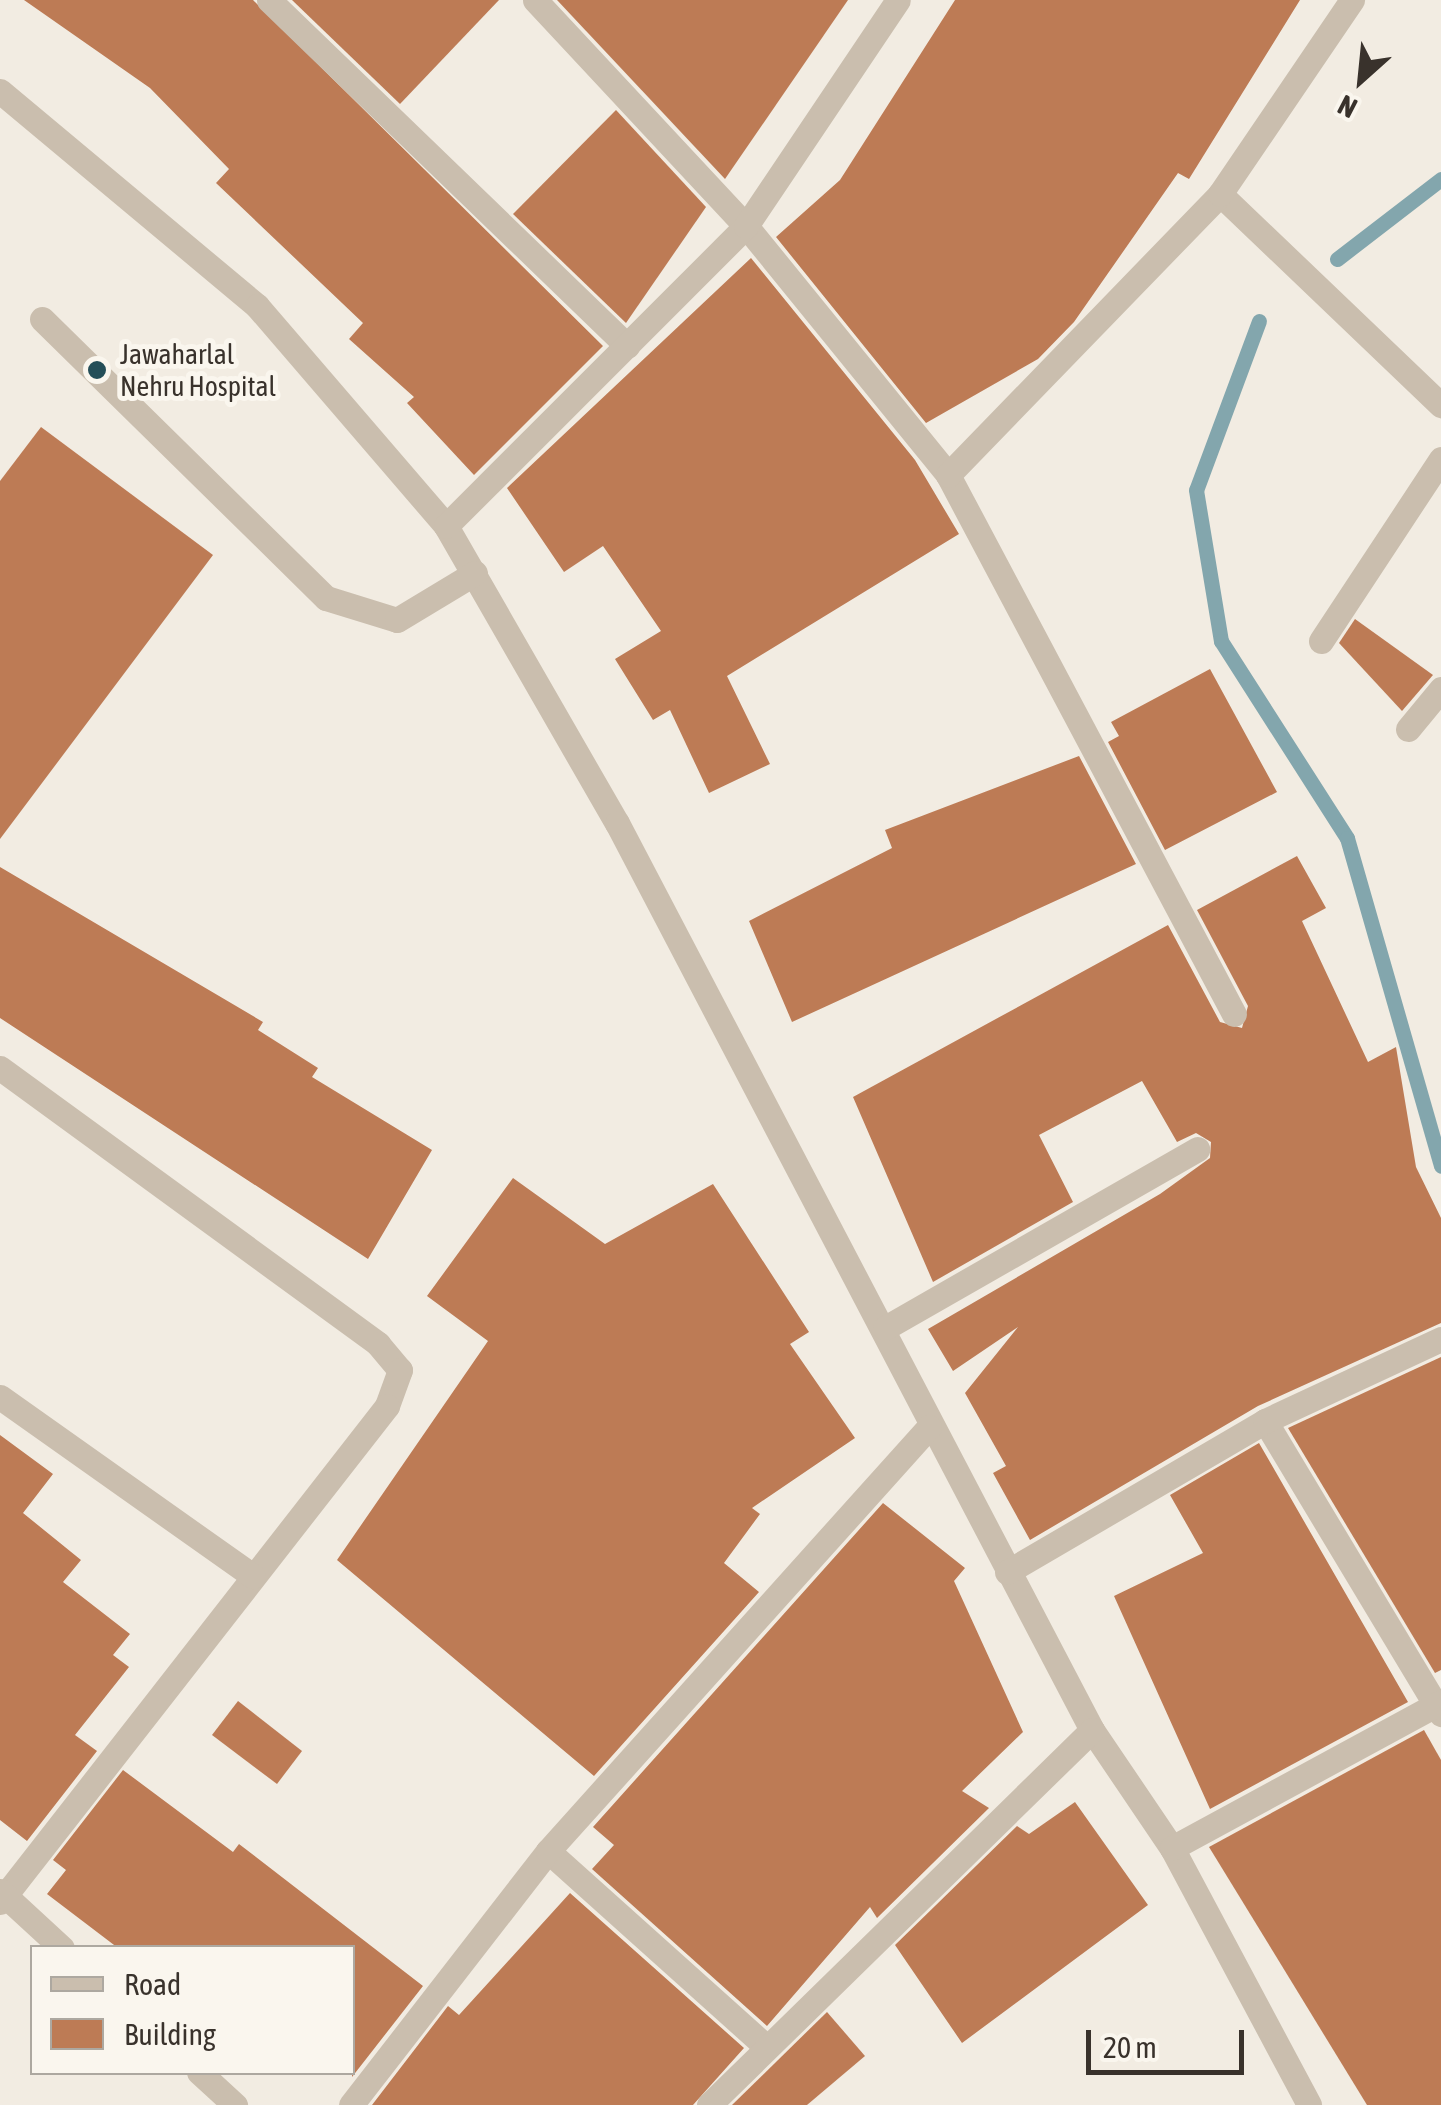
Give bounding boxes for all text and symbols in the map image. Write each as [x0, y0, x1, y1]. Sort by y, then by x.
north arrow [1311, 30, 1411, 130]
text: N [1333, 89, 1362, 125]
place label: Jawaharlal Nehru Hospital [120, 337, 276, 403]
marker: Jawaharlal Nehru Hospital [84, 357, 110, 383]
legend [30, 1945, 355, 2075]
text: Road [124, 1967, 181, 2001]
scale bar [1091, 2010, 1248, 2072]
text: Building [124, 2017, 216, 2051]
text: 20 m [1103, 2030, 1157, 2064]

